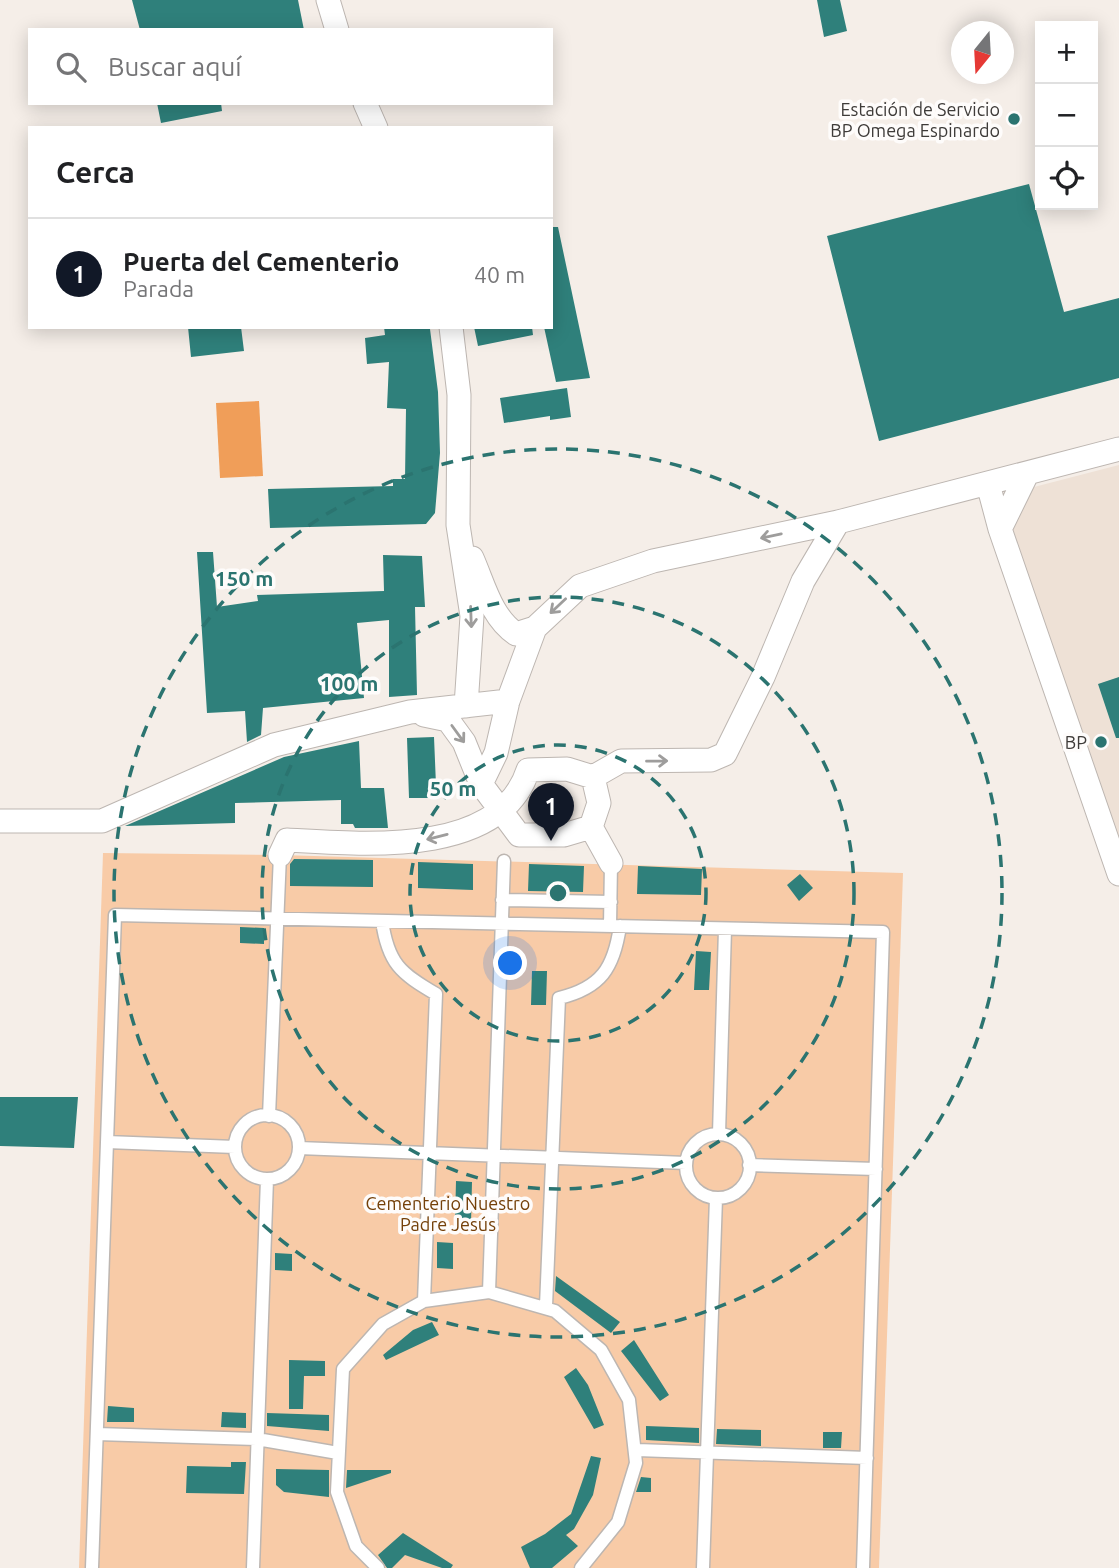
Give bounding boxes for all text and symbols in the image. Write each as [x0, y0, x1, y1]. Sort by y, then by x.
north arrow [951, 21, 1014, 84]
map controls [1035, 21, 1098, 210]
button: + [1035, 21, 1098, 84]
search box [28, 28, 553, 105]
icon: search [52, 48, 90, 86]
text: Buscar aquí [108, 52, 242, 81]
button: − [1035, 84, 1098, 147]
place label: Estación de Servicio BP Omega Espinardo [830, 99, 1000, 140]
marker: Estación de Servicio BP Omega Espinardo [1006, 111, 1022, 127]
button: locate [1035, 147, 1098, 210]
text: Cerca [56, 155, 135, 189]
text: Puerta del Cementerio [123, 247, 399, 276]
text: 1 [73, 262, 85, 287]
text: 40 m [474, 262, 525, 287]
text: Parada [123, 276, 194, 301]
one-way arrow [760, 530, 783, 544]
text: 150 m [215, 566, 273, 590]
one-way arrow [549, 598, 567, 614]
one-way arrow [465, 605, 478, 628]
text: 100 m [320, 671, 378, 695]
one-way arrow [451, 724, 465, 743]
place label: BP [1065, 732, 1087, 752]
marker: BP [1093, 734, 1109, 750]
one-way arrow [645, 754, 668, 768]
text: 50 m [430, 776, 476, 800]
pin: 1 [528, 783, 574, 841]
one-way arrow [427, 831, 449, 844]
centre of rings [546, 881, 570, 905]
your location [493, 946, 527, 980]
park label: Cementerio Nuestro Padre Jesús [366, 1193, 530, 1234]

